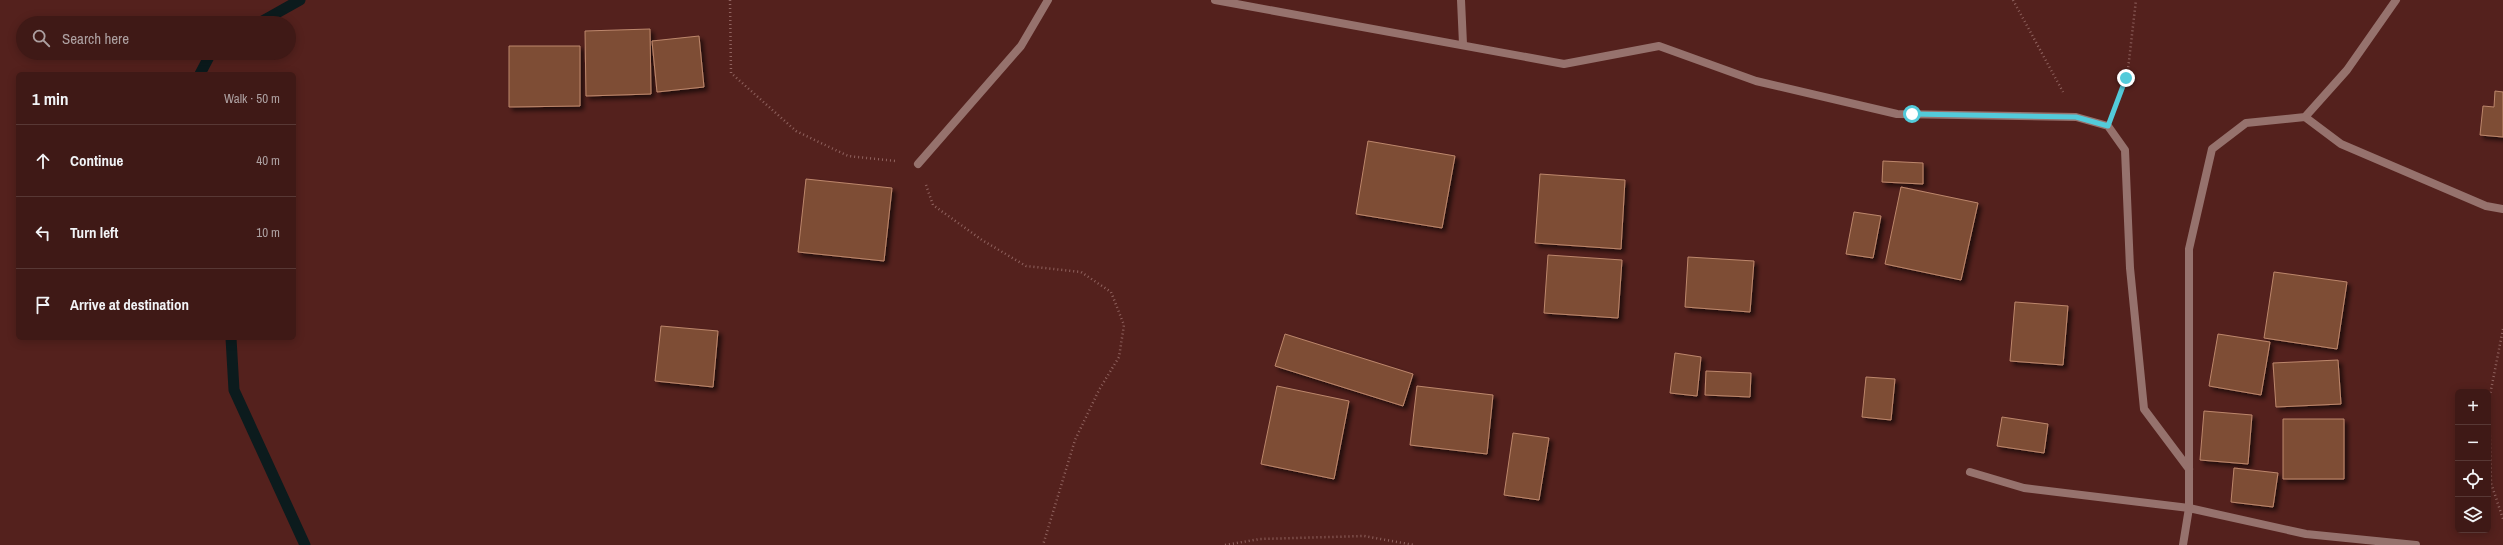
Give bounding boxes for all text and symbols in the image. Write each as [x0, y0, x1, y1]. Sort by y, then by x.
search box [16, 16, 296, 60]
icon: search [30, 27, 52, 49]
text: Search here [62, 28, 129, 49]
route end [2117, 69, 2135, 87]
text: 1 min [32, 87, 68, 110]
text: Walk · 50 m [224, 90, 280, 107]
route start [1903, 105, 1921, 123]
icon: ahead [32, 150, 54, 172]
text: Continue [70, 150, 123, 171]
text: 40 m [256, 152, 280, 169]
icon: left [32, 222, 54, 244]
text: Turn left [70, 222, 118, 243]
text: 10 m [256, 224, 280, 241]
icon: arrive [32, 294, 54, 316]
text: Arrive at destination [70, 294, 189, 315]
map controls [2455, 389, 2491, 533]
button: + [2455, 389, 2491, 425]
button: − [2455, 425, 2491, 461]
button: locate [2455, 461, 2491, 497]
button: layers [2455, 497, 2491, 533]

